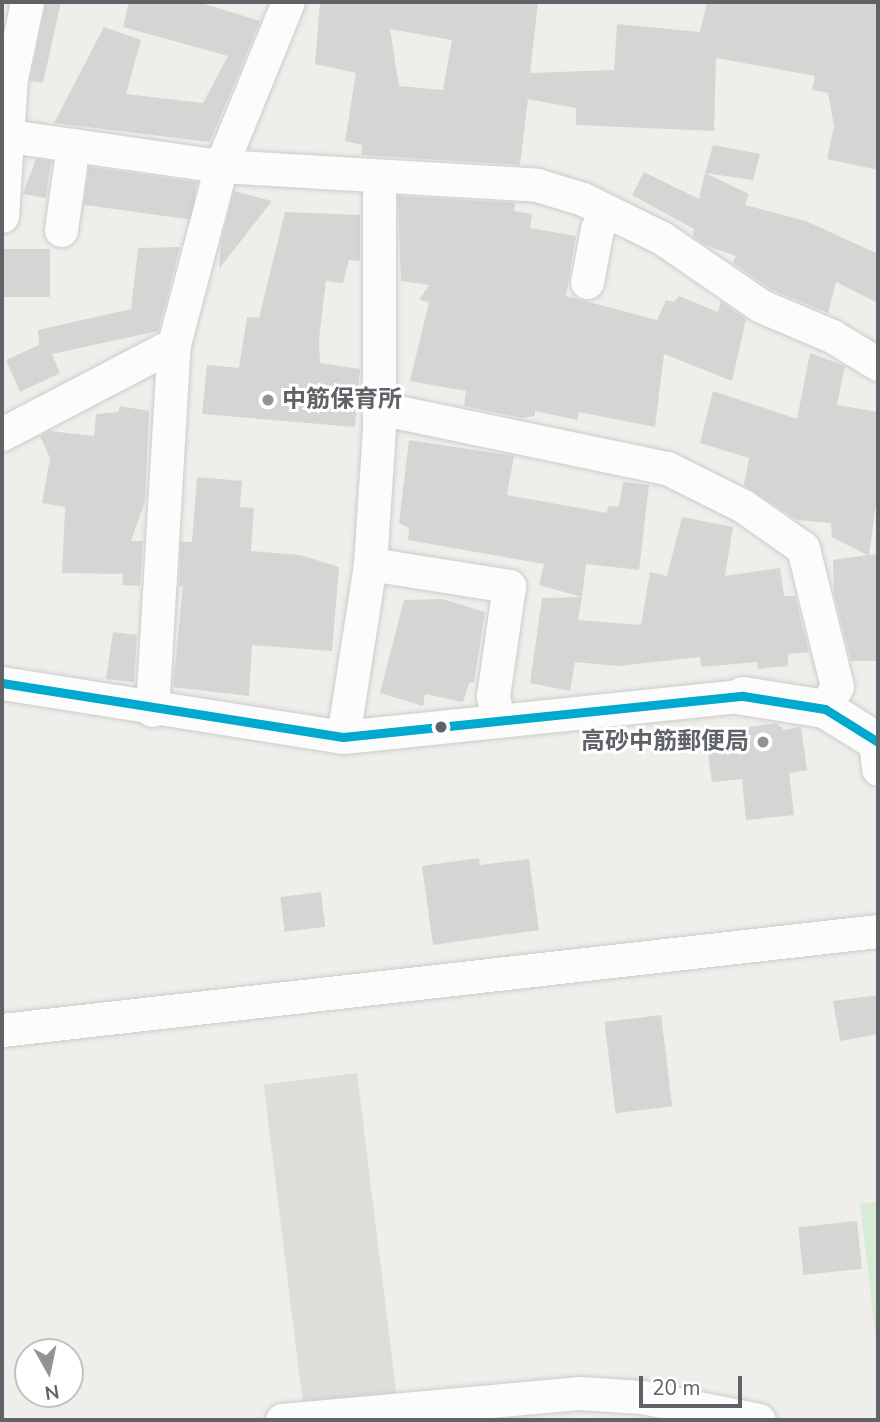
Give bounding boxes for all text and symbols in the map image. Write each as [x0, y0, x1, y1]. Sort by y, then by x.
place label: 中筋保育所 [282, 386, 402, 414]
marker: 中筋保育所 [260, 392, 276, 408]
unlabelled marker [434, 720, 448, 734]
place label: 高砂中筋郵便局 [581, 728, 749, 756]
marker: 高砂中筋郵便局 [755, 734, 771, 750]
north arrow [14, 1338, 84, 1408]
scale bar [642, 1362, 745, 1406]
text: 20 m [652, 1374, 701, 1402]
text: N [43, 1378, 61, 1406]

